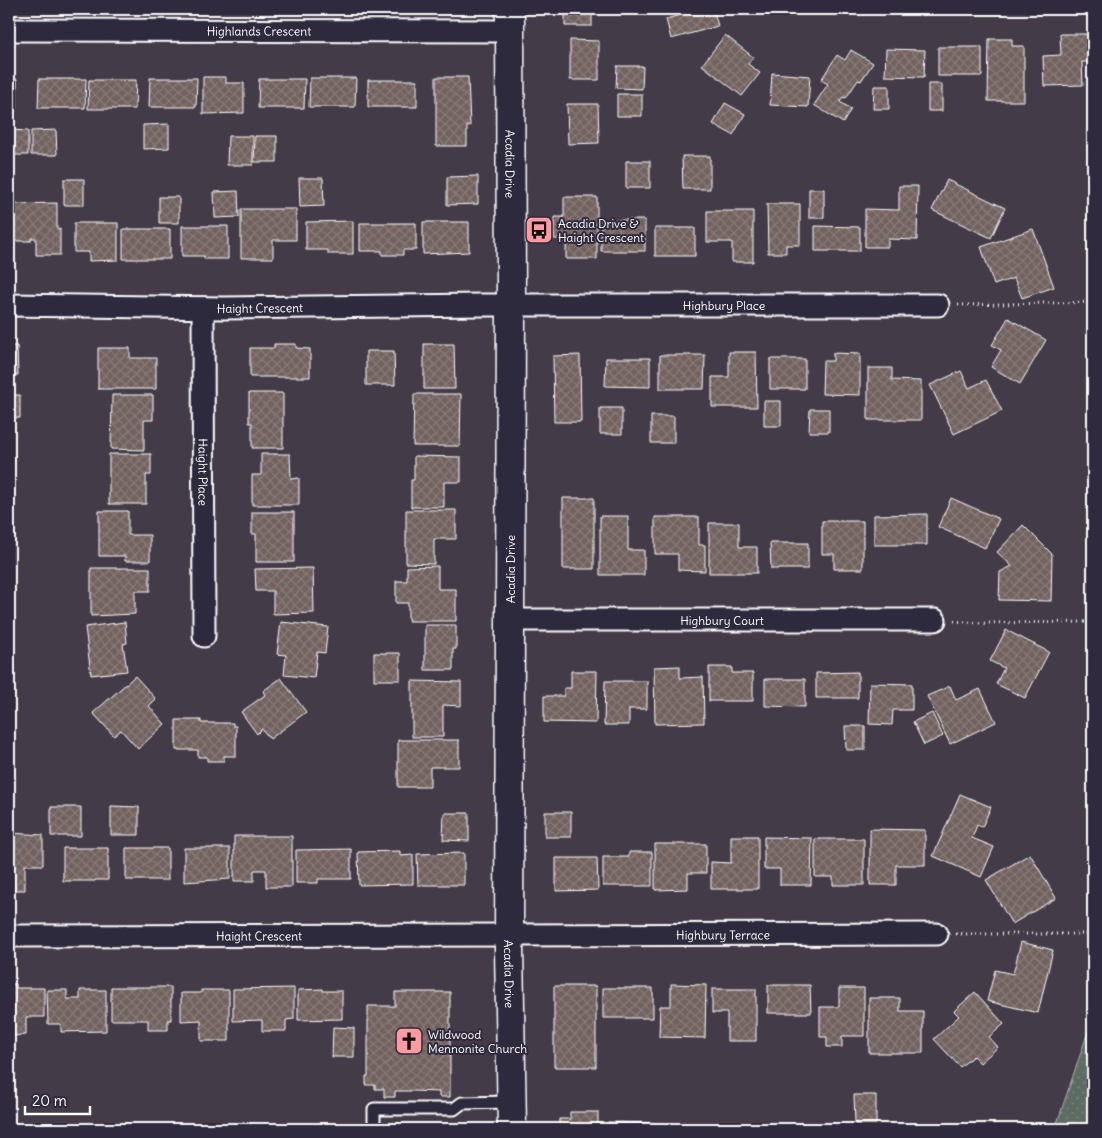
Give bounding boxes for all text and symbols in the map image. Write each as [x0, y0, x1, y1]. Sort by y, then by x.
street label: Highlands Crescent [207, 23, 311, 38]
street label: Acadia Drive [503, 130, 518, 198]
bus stop icon: Acadia Drive & Haight Crescent [524, 215, 554, 245]
place label: Acadia Drive & Haight Crescent [558, 216, 644, 245]
street label: Highbury Place [683, 298, 765, 313]
street label: Haight Crescent [217, 300, 303, 316]
street label: Haight Place [196, 438, 211, 506]
street label: Acadia Drive [503, 535, 518, 603]
street label: Highbury Court [680, 613, 764, 628]
street label: Highbury Terrace [676, 927, 770, 942]
street label: Haight Crescent [216, 928, 302, 943]
street label: Acadia Drive [501, 940, 518, 1008]
church icon: Wildwood Mennonite Church [394, 1026, 424, 1056]
place label: Wildwood Mennonite Church [428, 1027, 527, 1056]
scale bar [25, 1083, 90, 1115]
text: 20 m [32, 1091, 67, 1110]

